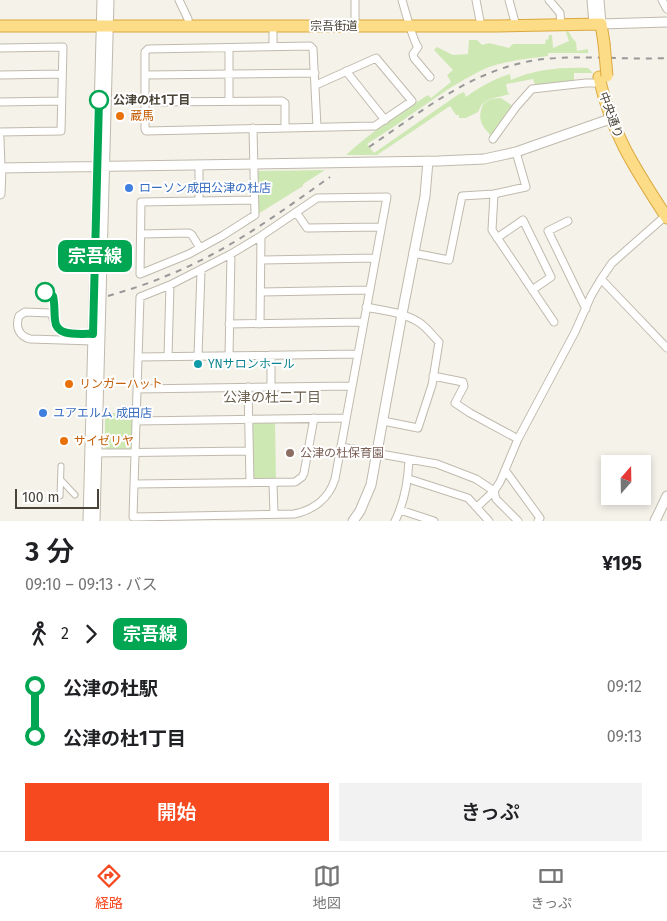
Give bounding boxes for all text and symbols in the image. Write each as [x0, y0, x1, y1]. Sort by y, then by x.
street label: 宗吾街道 [310, 19, 358, 33]
marker: 公津の杜1丁目 [89, 90, 109, 110]
street label: 中央通り [596, 90, 626, 140]
place label: 公津の杜1丁目 [113, 93, 191, 107]
place label: 蔵馬 [130, 109, 154, 123]
marker: 蔵馬 [114, 110, 126, 122]
place label: ローソン成田公津の杜店 [139, 181, 271, 195]
marker: ローソン成田公津の杜店 [123, 182, 135, 194]
line badge: 宗吾線 [66, 240, 124, 272]
text: 宗吾線 [68, 245, 122, 267]
unlabelled marker [35, 282, 55, 302]
place label: YNサロンホール [208, 357, 295, 371]
marker: YNサロンホール [192, 358, 204, 370]
place label: リンガーハット [79, 377, 163, 391]
marker: リンガーハット [63, 378, 75, 390]
district label: 公津の杜二丁目 [223, 389, 321, 406]
place label: ユアエルム 成田店 [53, 406, 152, 420]
marker: ユアエルム 成田店 [37, 407, 49, 419]
place label: サイゼリヤ [74, 434, 134, 448]
marker: サイゼリヤ [58, 435, 70, 447]
place label: 公津の杜保育園 [300, 446, 384, 460]
marker: 公津の杜保育園 [284, 447, 296, 459]
north arrow [601, 455, 651, 505]
map controls [601, 455, 651, 505]
scale bar [15, 486, 99, 509]
text: 100 m [22, 489, 59, 506]
text: 3 分 [25, 535, 74, 568]
text: ¥195 [602, 552, 642, 575]
text: 09:10 – 09:13 · バス [25, 575, 158, 594]
icon: walk [25, 620, 53, 648]
icon: forward [77, 620, 105, 648]
text: 宗吾線 [123, 623, 177, 645]
text: 2 [61, 624, 69, 643]
text: 公津の杜駅 [63, 677, 158, 700]
text: 09:12 [607, 677, 642, 696]
text: 公津の杜1丁目 [63, 727, 186, 750]
text: 09:13 [607, 727, 642, 746]
button: 開始 [25, 783, 329, 841]
button: きっぷ [339, 783, 642, 841]
tab: 経路 [95, 862, 123, 912]
tab: 地図 [313, 862, 341, 912]
tab: きっぷ [531, 862, 572, 912]

